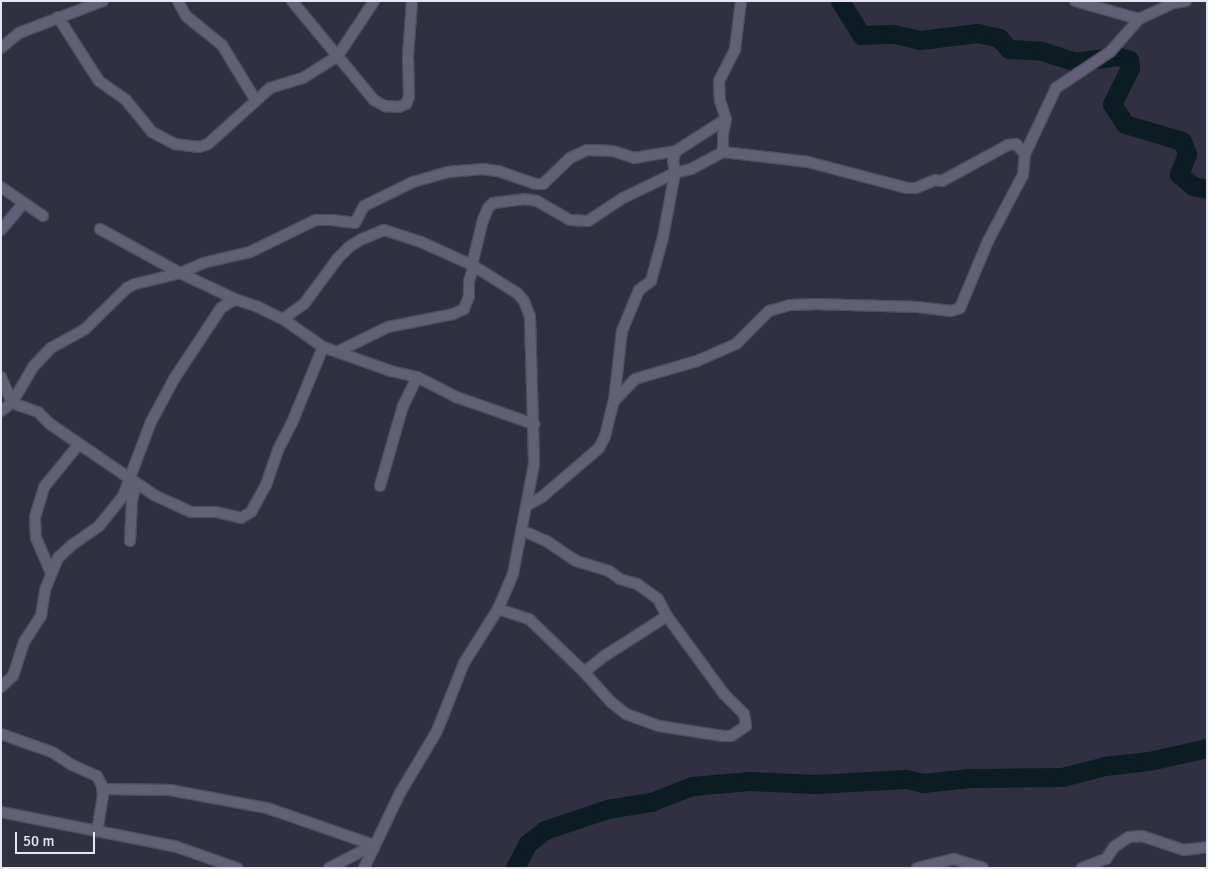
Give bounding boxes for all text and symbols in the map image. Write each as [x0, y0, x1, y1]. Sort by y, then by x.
scale bar [18, 822, 98, 854]
text: 50 m [23, 832, 54, 850]

